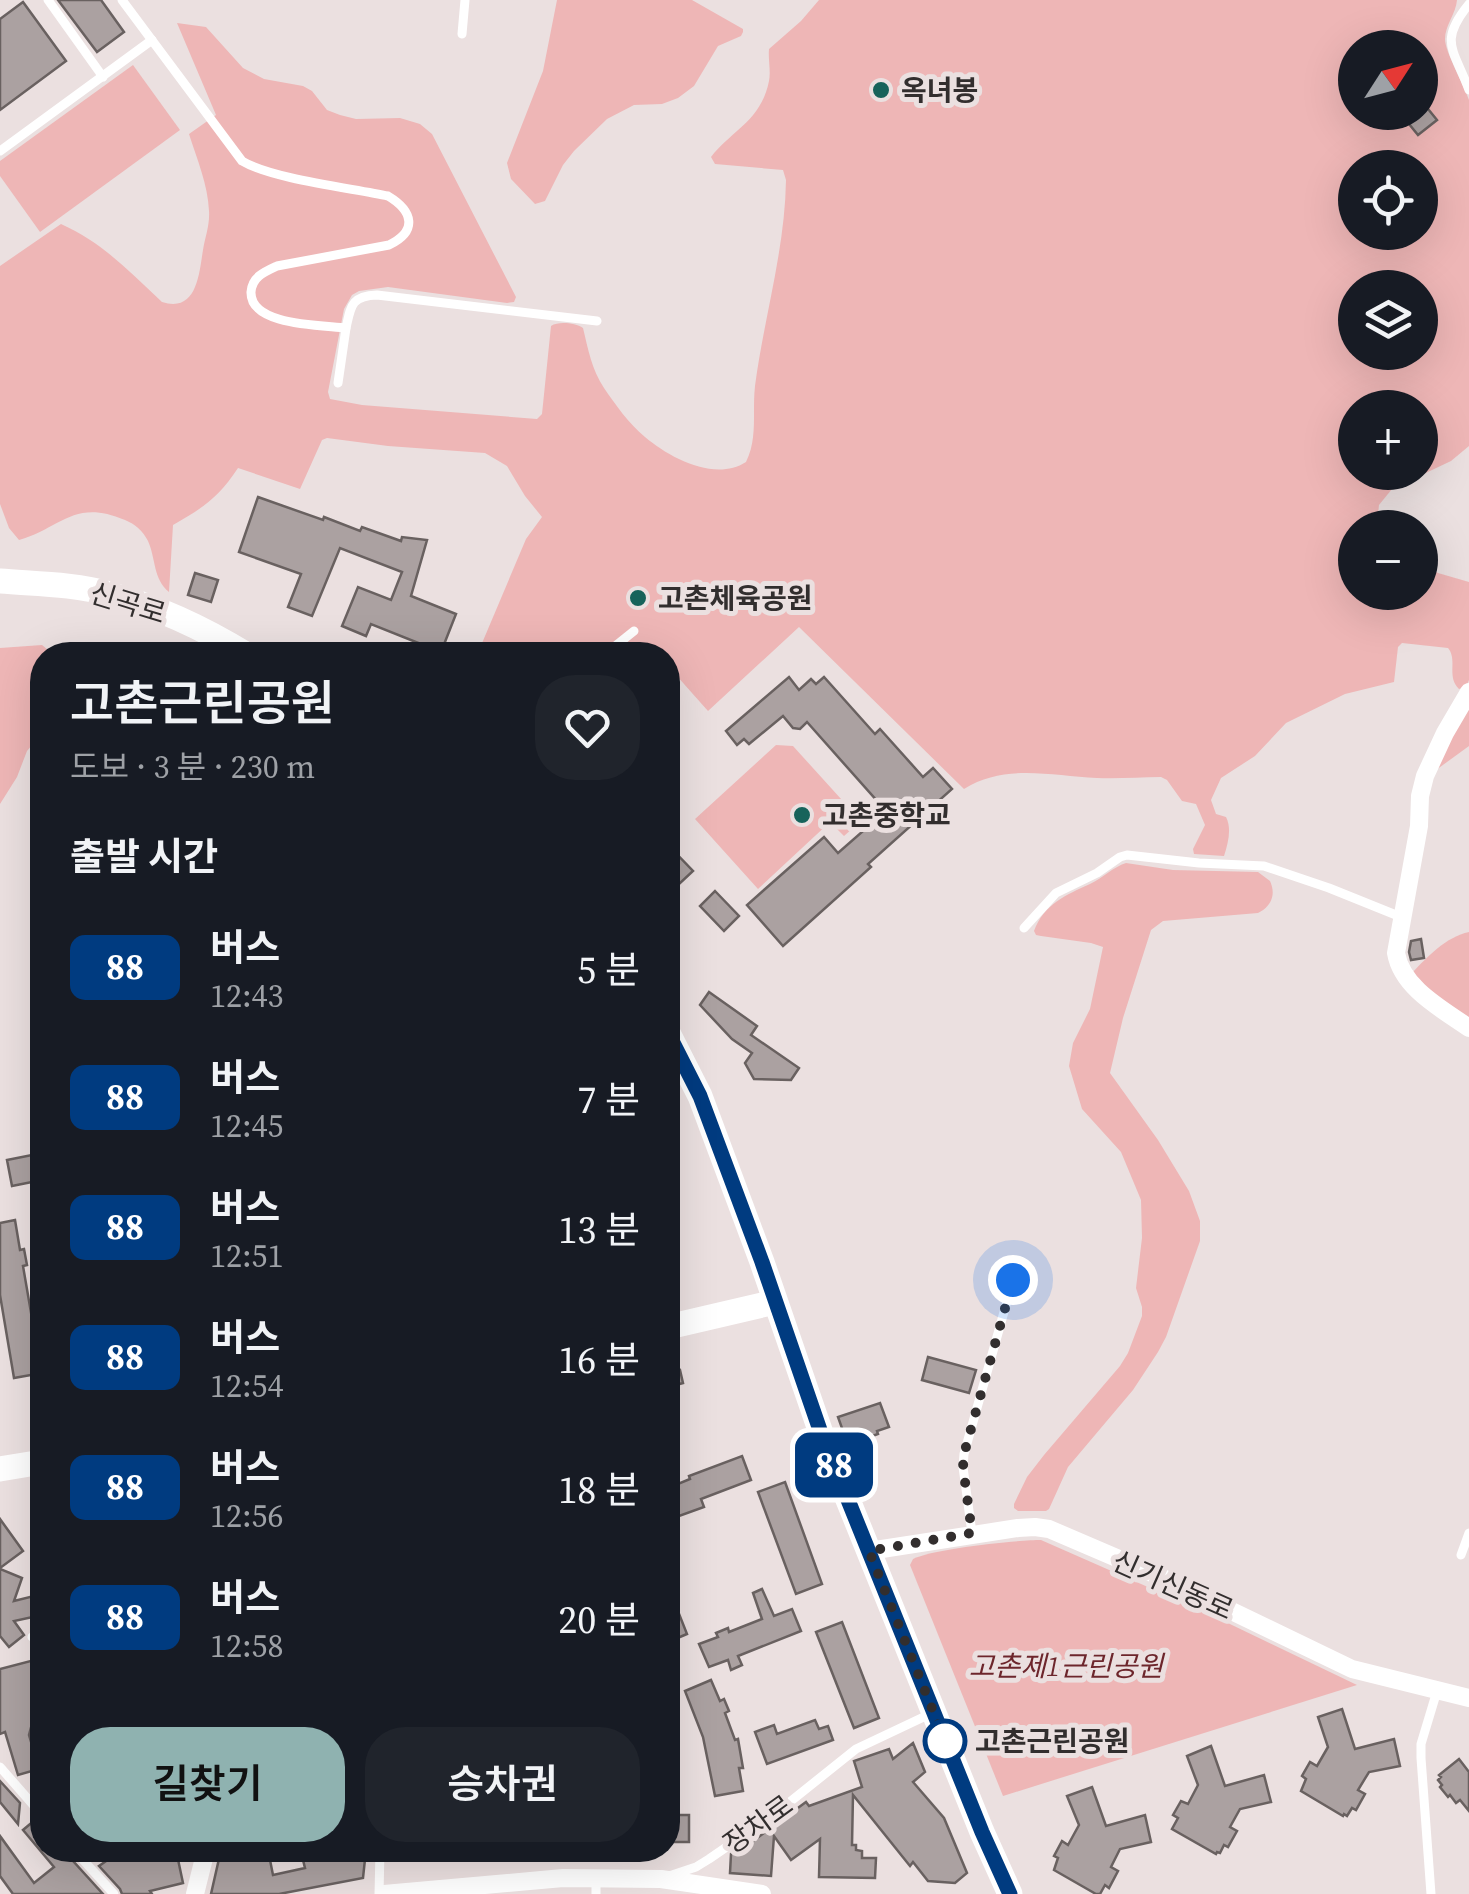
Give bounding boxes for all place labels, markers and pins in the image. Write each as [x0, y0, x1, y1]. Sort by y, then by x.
place label: 옥녀봉 [901, 71, 978, 109]
marker: 옥녀봉 [870, 79, 892, 101]
place label: 고촌체육공원 [658, 579, 813, 617]
marker: 고촌체육공원 [627, 587, 649, 609]
place label: 고촌중학교 [822, 796, 951, 834]
marker: 고촌중학교 [791, 804, 813, 826]
marker: 고촌근린공원 [924, 1720, 966, 1762]
place label: 고촌근린공원 [975, 1722, 1130, 1760]

